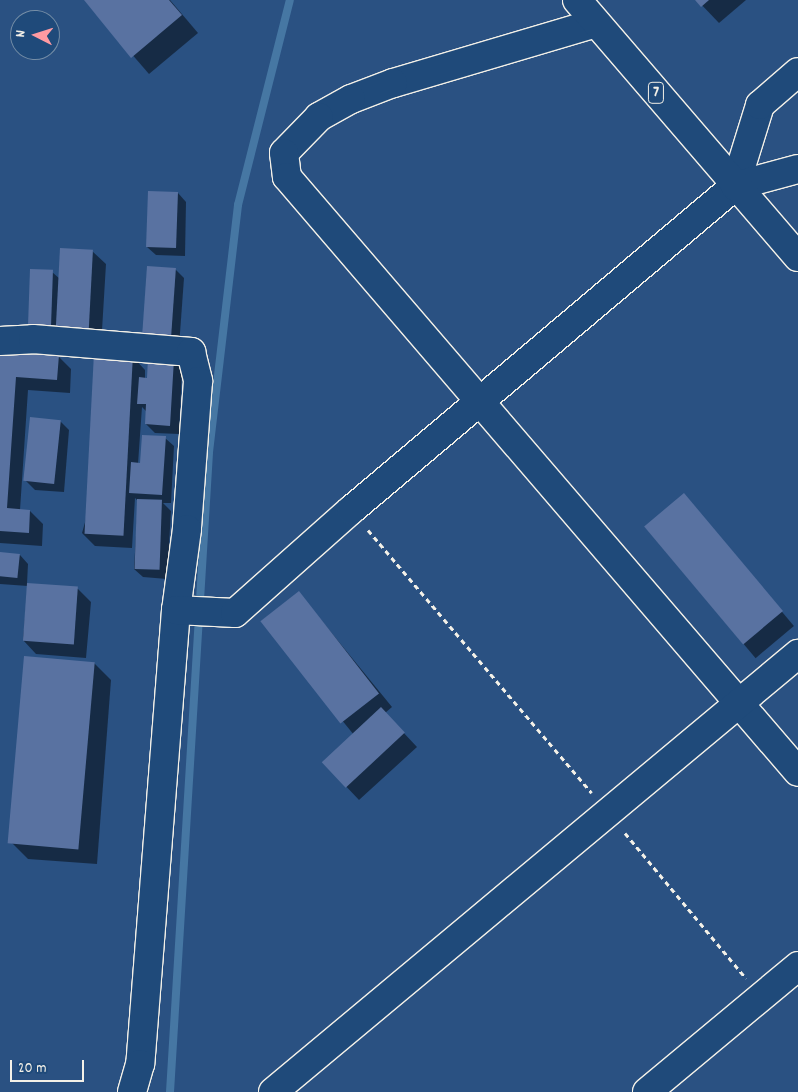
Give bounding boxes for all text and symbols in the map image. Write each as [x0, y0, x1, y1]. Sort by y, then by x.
north arrow [10, 10, 60, 60]
text: N [11, 29, 31, 38]
road number: 7 [647, 80, 665, 106]
scale bar [12, 1050, 86, 1082]
text: 20 m [18, 1058, 46, 1080]

